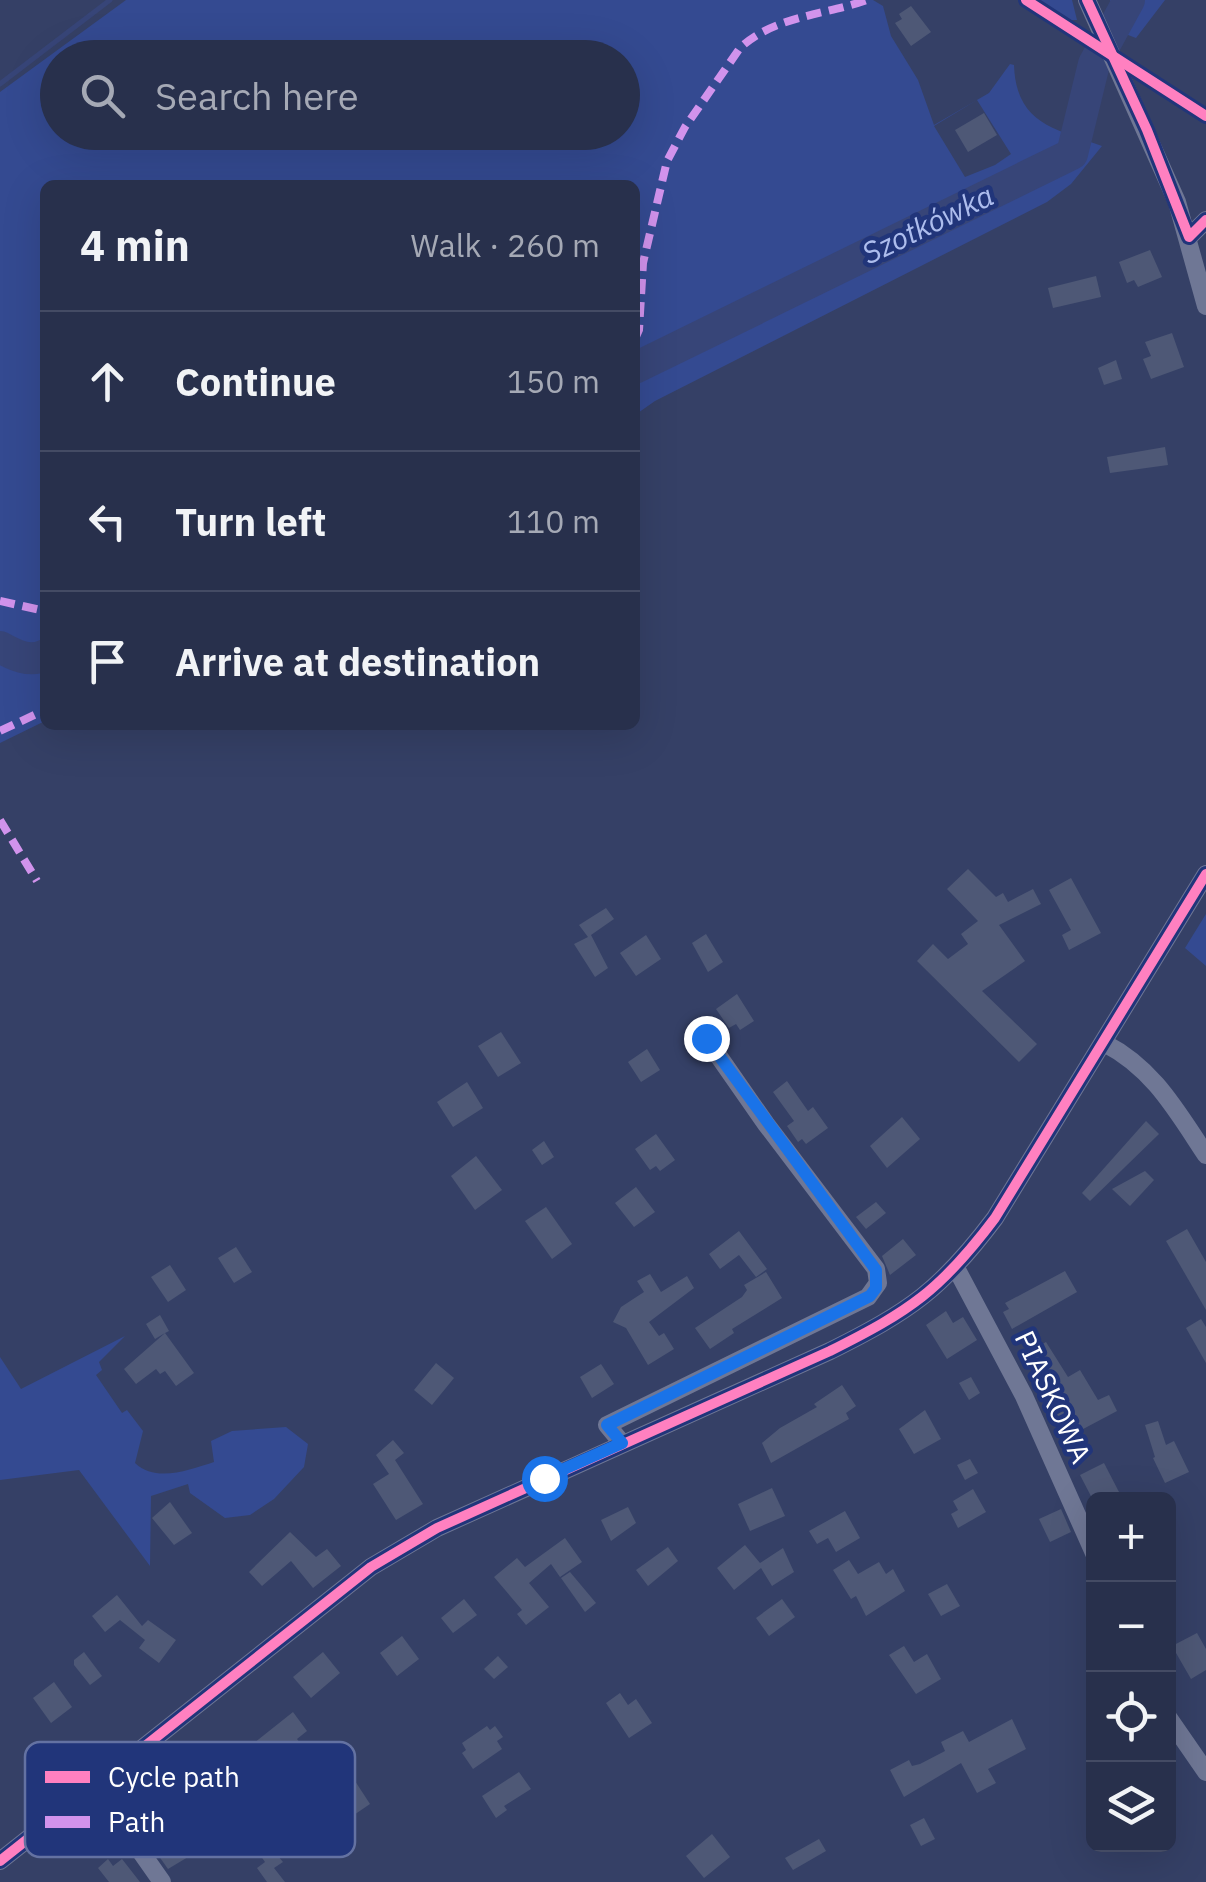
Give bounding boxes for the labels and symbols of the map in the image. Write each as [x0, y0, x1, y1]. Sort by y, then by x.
water label: Szotkówka [855, 175, 1000, 272]
route end [684, 1016, 730, 1062]
street label: PIASKOWA [1007, 1325, 1100, 1469]
route start [522, 1456, 568, 1502]
legend [25, 1742, 355, 1857]
text: Cycle path [108, 1758, 240, 1795]
text: Path [108, 1803, 165, 1840]

